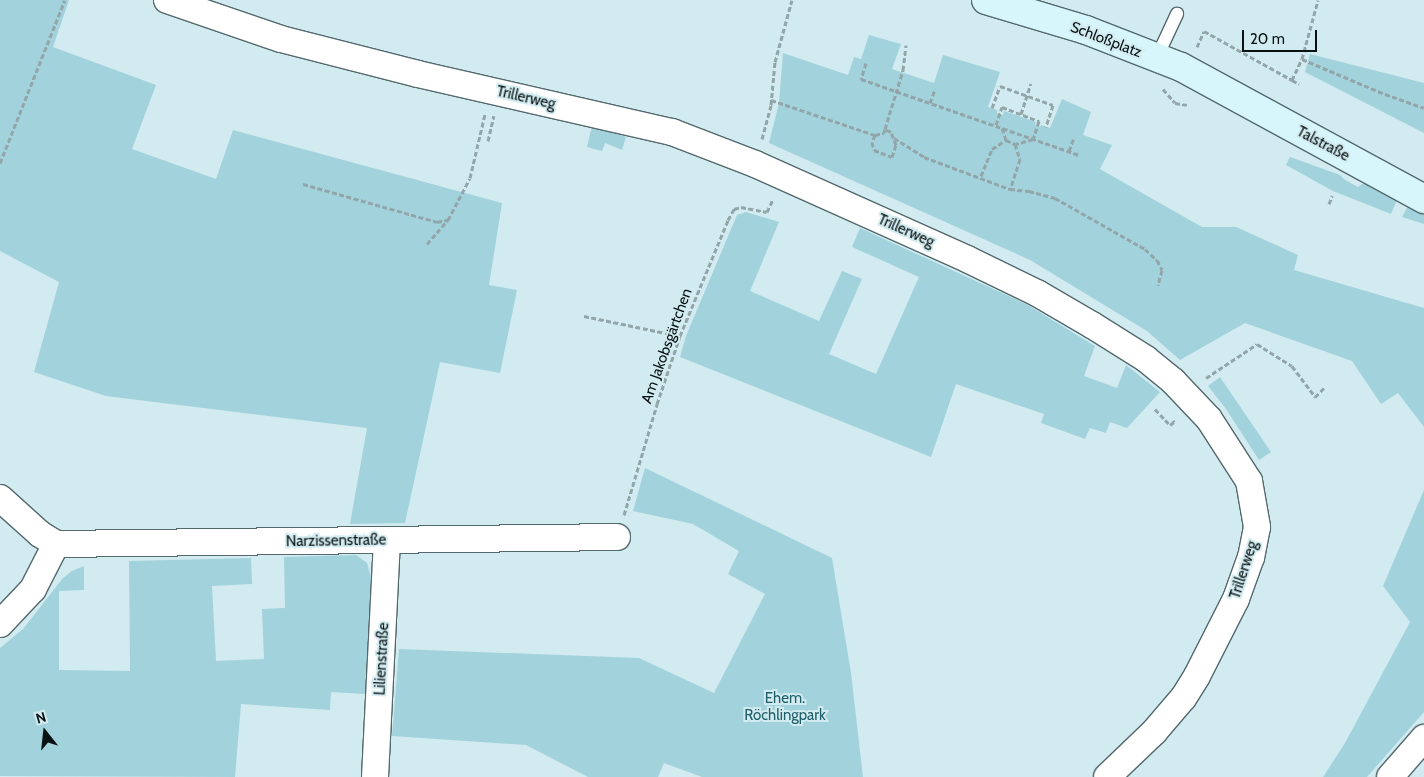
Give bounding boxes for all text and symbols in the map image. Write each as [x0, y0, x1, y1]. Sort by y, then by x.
street label: Schloßplatz [1068, 18, 1144, 62]
scale bar [1244, 20, 1319, 52]
text: 20 m [1250, 30, 1285, 48]
street label: Trillerweg [495, 82, 557, 114]
street label: Talstraße [1294, 123, 1352, 165]
street label: Trillerweg [875, 211, 937, 251]
street label: Am Jakobsgärtchen [638, 286, 696, 406]
street label: Narzissenstraße [286, 531, 386, 551]
street label: Trillerweg [1226, 539, 1262, 601]
street label: Lilienstraße [371, 622, 393, 696]
park label: Ehem. Röchlingpark [744, 689, 826, 724]
north arrow [20, 707, 70, 757]
text: N [34, 708, 48, 728]

